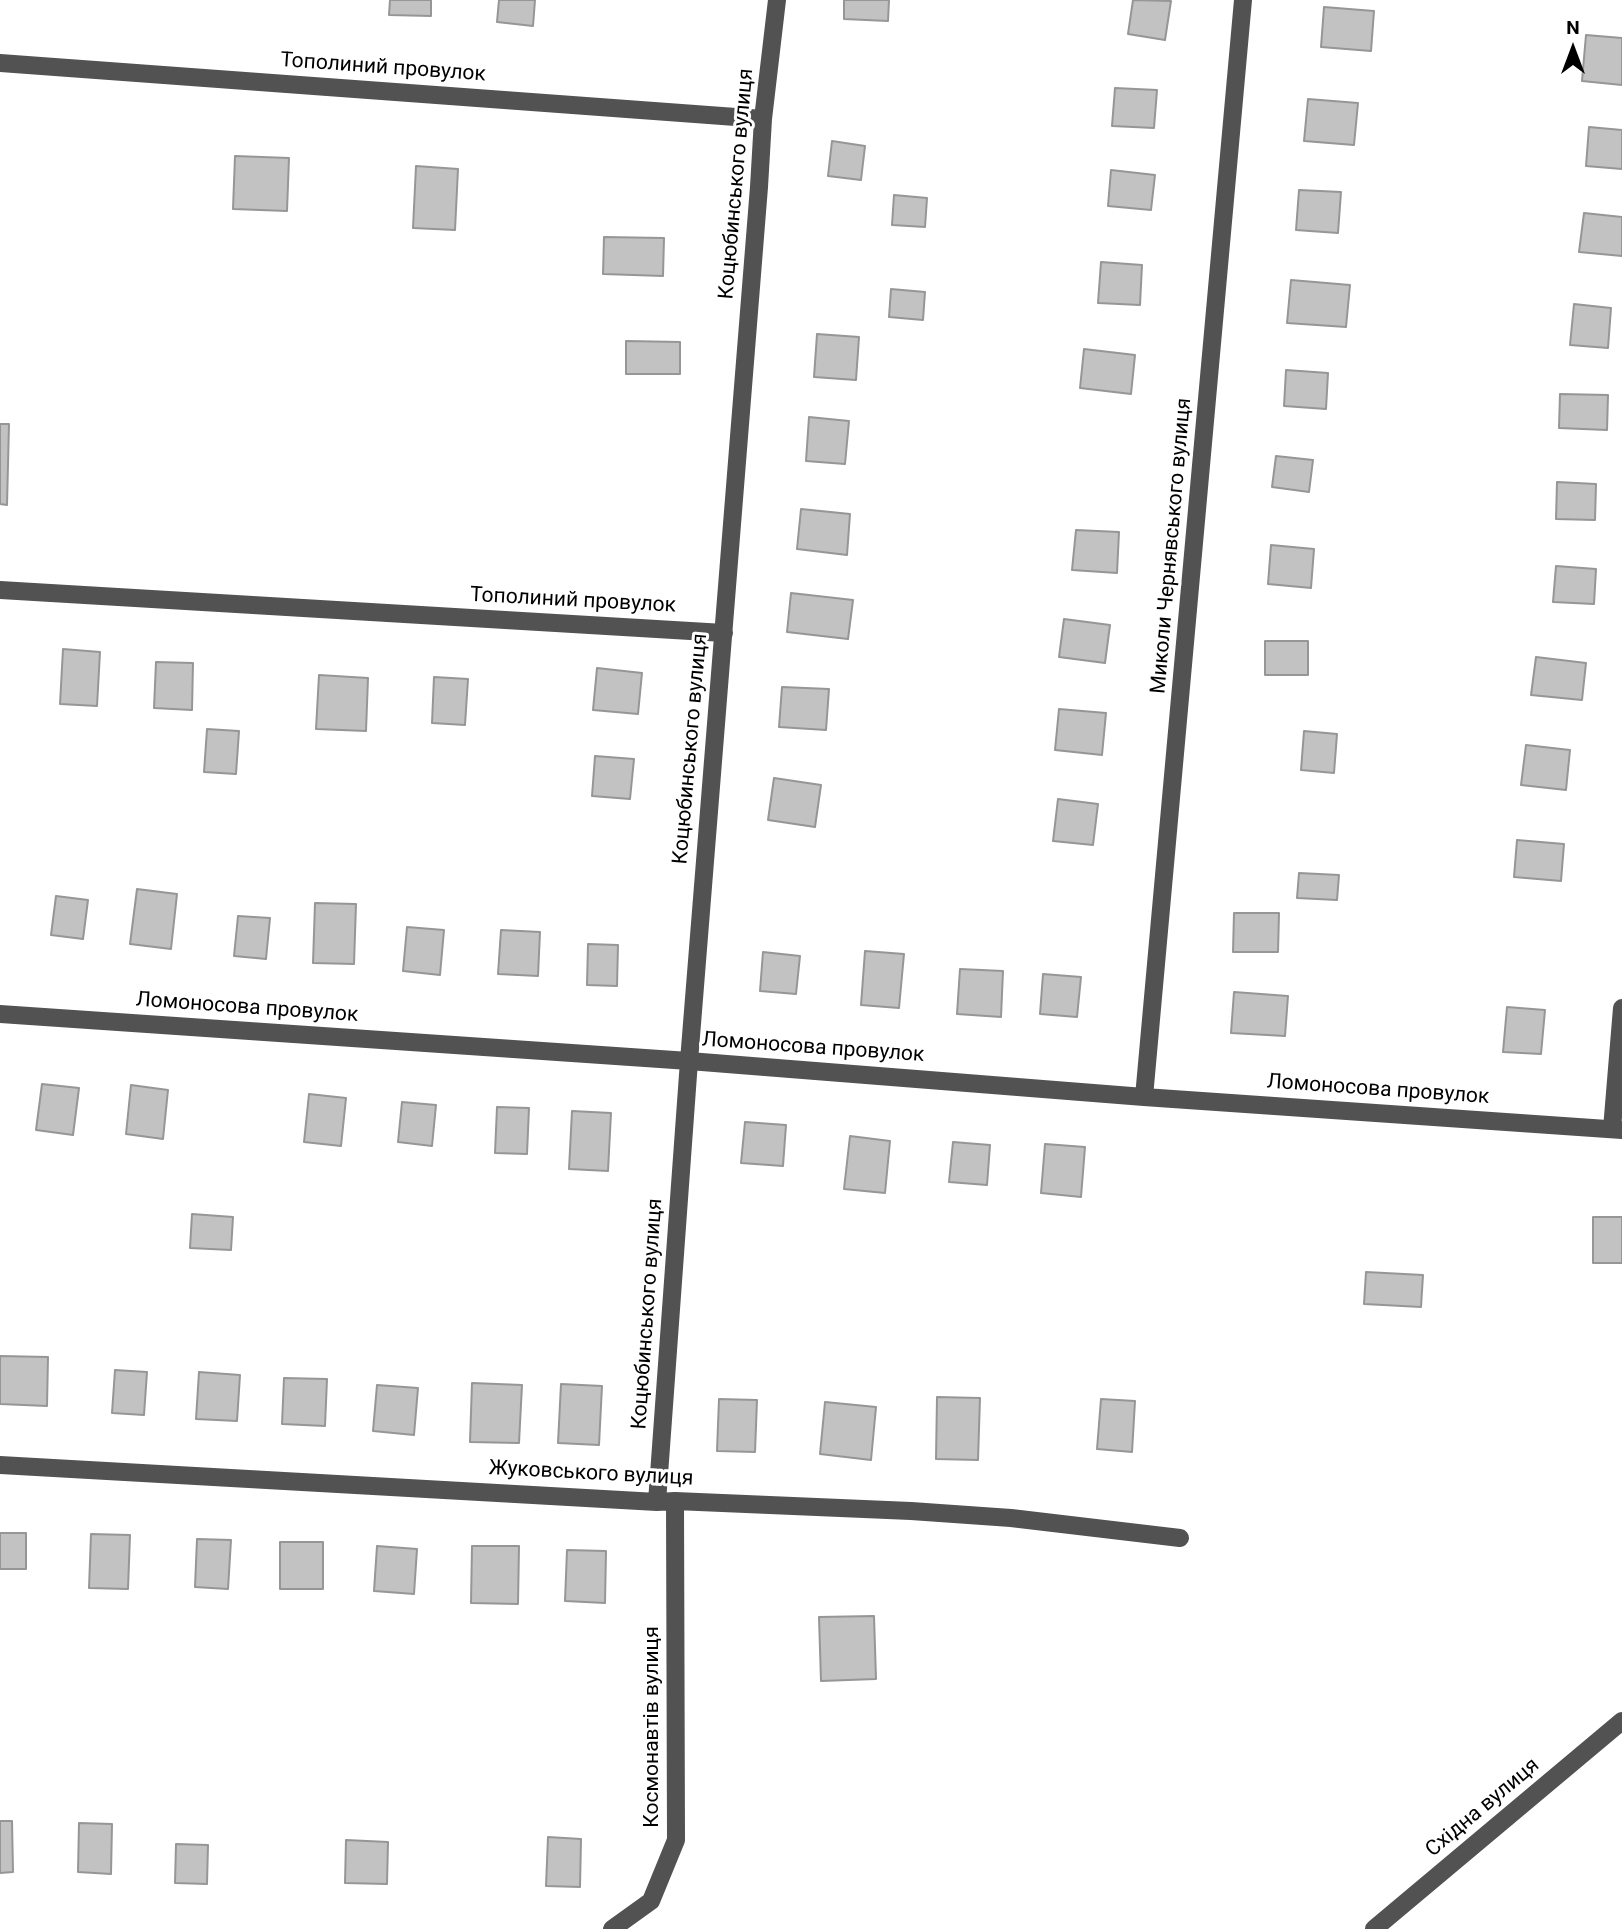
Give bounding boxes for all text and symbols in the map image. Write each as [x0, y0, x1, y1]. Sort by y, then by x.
north arrow [1538, 14, 1608, 84]
text: N [1566, 16, 1580, 39]
street label: Тополиний провулок [279, 48, 487, 88]
street label: Коцюбинського вулиця [714, 68, 760, 300]
street label: Миколи Чернявського вулиця [1147, 397, 1197, 695]
street label: Тополиний провулок [469, 583, 677, 619]
street label: Коцюбинського вулиця [668, 633, 714, 865]
street label: Ломоносова провулок [135, 988, 359, 1028]
street label: Ломоносова провулок [701, 1028, 925, 1068]
street label: Ломоносова провулок [1266, 1070, 1490, 1110]
street label: Коцюбинського вулиця [627, 1198, 669, 1430]
street label: Жуковського вулиця [488, 1456, 694, 1492]
street label: Космонавтів вулиця [640, 1626, 666, 1828]
street label: Східна вулиця [1421, 1753, 1545, 1863]

